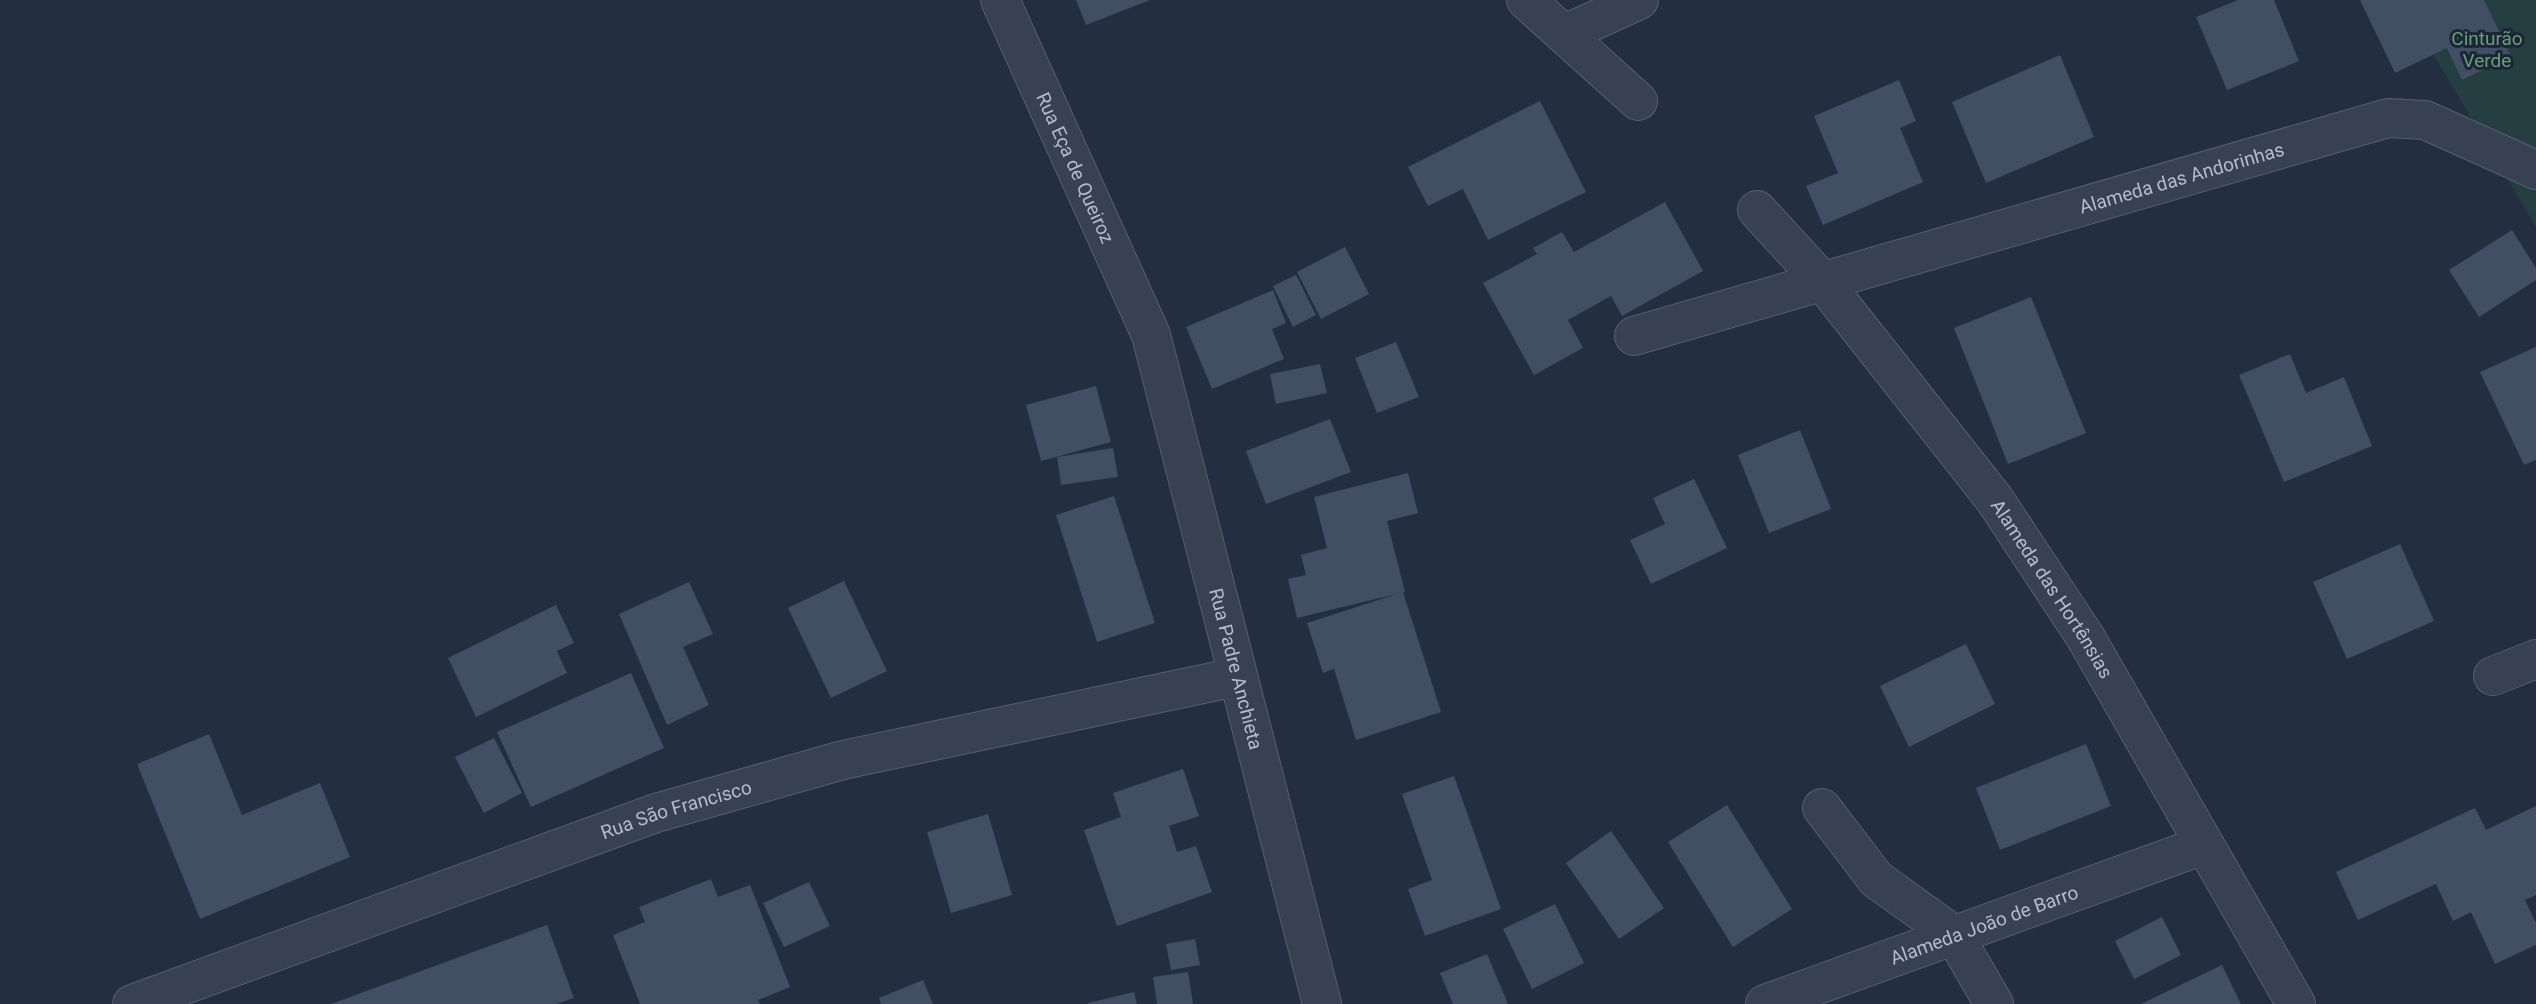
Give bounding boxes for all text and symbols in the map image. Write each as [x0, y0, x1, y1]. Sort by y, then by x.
park label: Cinturão Verde [2451, 27, 2523, 72]
street label: Rua Eça de Queiroz [1031, 89, 1119, 247]
street label: Alameda das Andorinhas [2077, 138, 2287, 219]
street label: Alameda das Hortênsias [1986, 495, 2118, 683]
street label: Rua Padre Anchieta [1204, 586, 1268, 752]
street label: Rua São Francisco [598, 776, 754, 844]
street label: Alameda João de Barro [1887, 881, 2081, 970]

